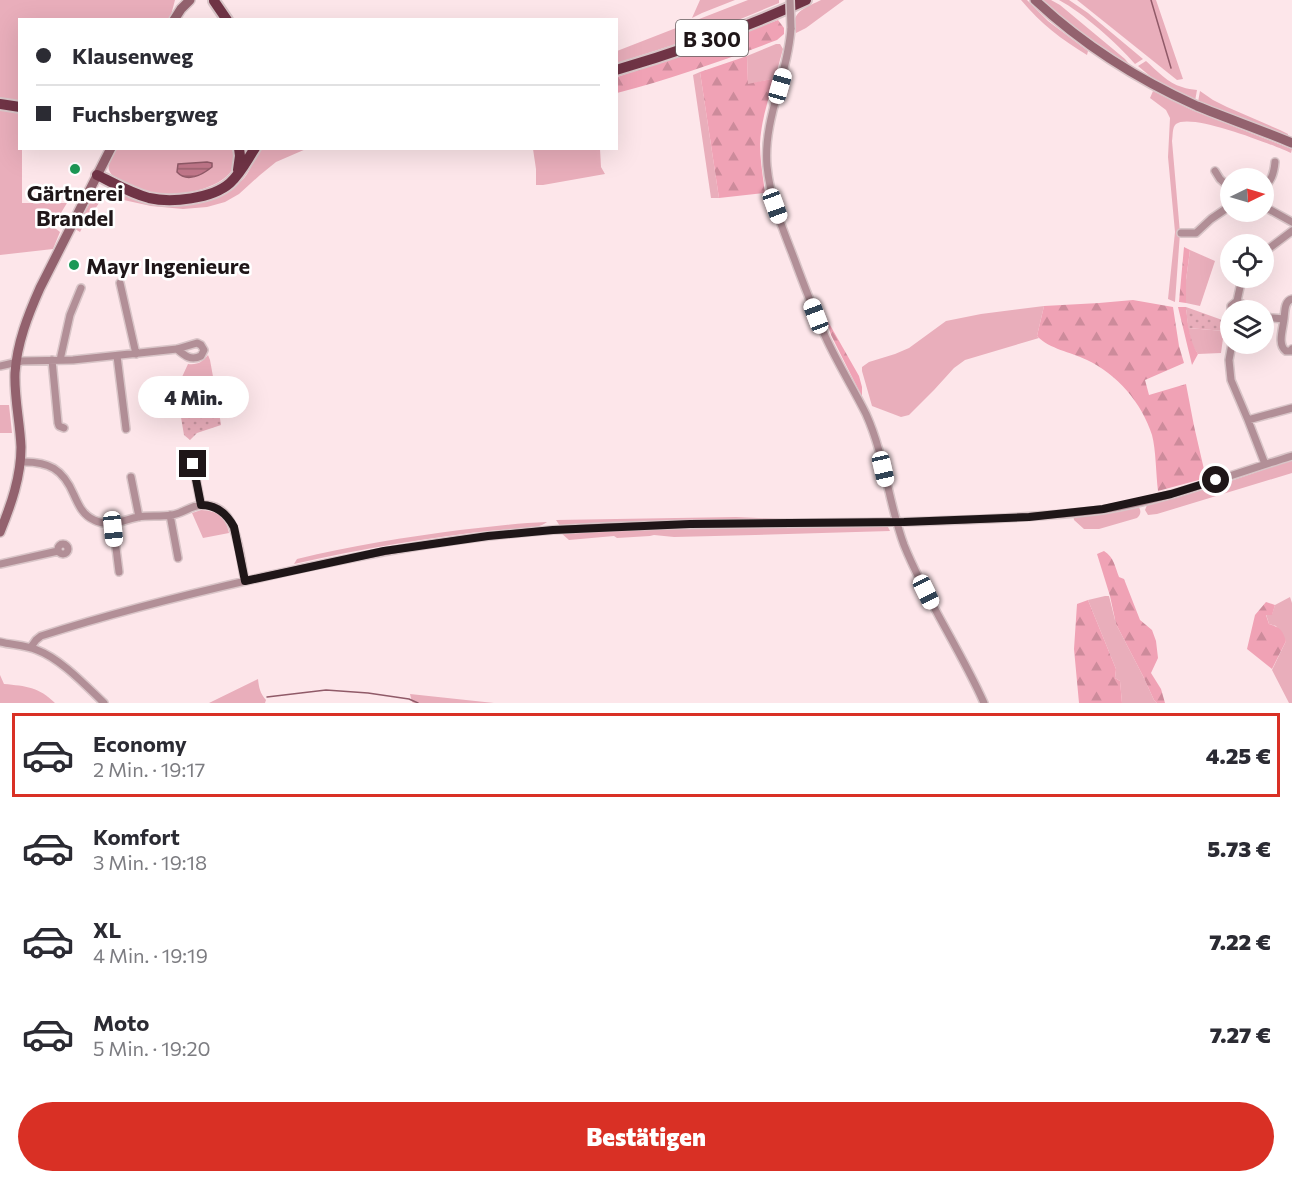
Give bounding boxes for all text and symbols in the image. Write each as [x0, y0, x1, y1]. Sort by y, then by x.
road number: B 300 [676, 20, 748, 56]
text: Klausenweg [72, 42, 193, 69]
car [766, 66, 794, 106]
text: Fuchsbergweg [72, 100, 218, 127]
marker: Gärtnerei Brandel [68, 162, 82, 176]
north arrow [1220, 168, 1274, 222]
map controls [1220, 168, 1274, 354]
place label: Gärtnerei Brandel [27, 179, 123, 231]
car [760, 186, 790, 226]
button: locate [1220, 234, 1274, 288]
place label: Mayr Ingenieure [86, 252, 250, 279]
marker: Mayr Ingenieure [67, 258, 81, 272]
car [801, 296, 831, 336]
button: layers [1220, 300, 1274, 354]
callout: 4 Min. [138, 377, 248, 419]
text: 4 Min. [164, 385, 223, 409]
car [870, 449, 896, 489]
route end [179, 450, 206, 477]
route start [1202, 466, 1229, 493]
car [102, 510, 124, 548]
car [910, 572, 942, 612]
icon: car [21, 728, 75, 782]
text: Economy [93, 730, 187, 757]
text: 4.25 € [1206, 742, 1271, 769]
text: 2 Min. · 19:17 [93, 757, 205, 781]
icon: car [21, 821, 75, 875]
text: Komfort [93, 823, 180, 850]
text: 5.73 € [1207, 835, 1271, 862]
text: 3 Min. · 19:18 [93, 850, 207, 874]
icon: car [21, 914, 75, 968]
text: XL [93, 916, 121, 943]
text: 7.22 € [1209, 928, 1271, 955]
text: 4 Min. · 19:19 [93, 943, 208, 967]
icon: car [21, 1007, 75, 1061]
text: Moto [93, 1009, 149, 1036]
text: 7.27 € [1210, 1021, 1271, 1048]
text: 5 Min. · 19:20 [93, 1036, 211, 1060]
button: Bestätigen [18, 1102, 1274, 1171]

